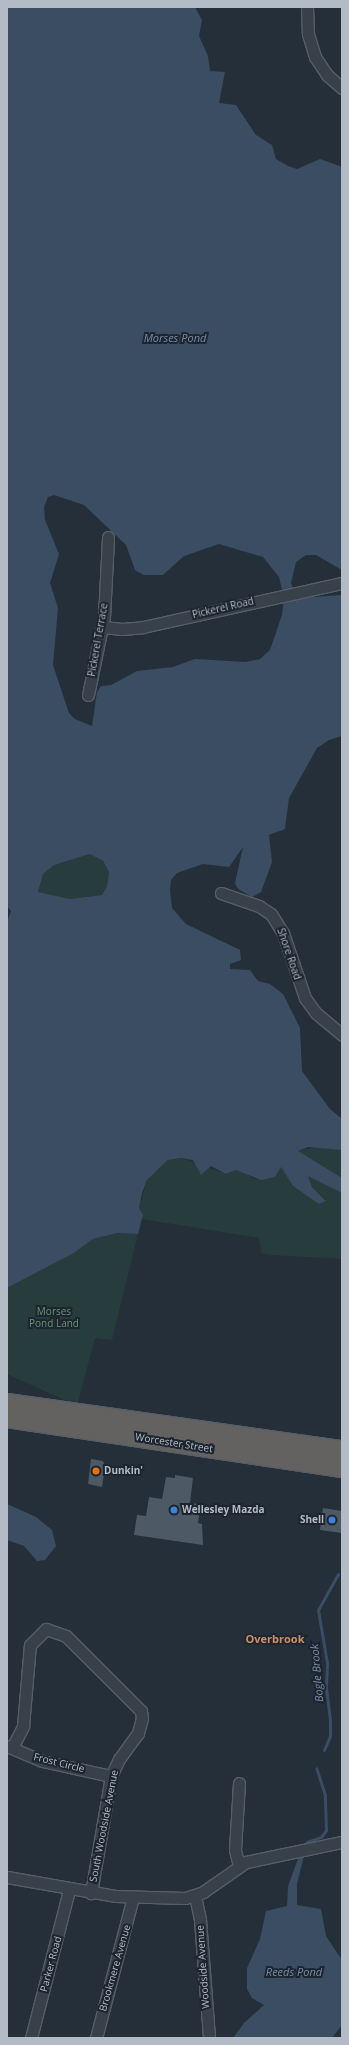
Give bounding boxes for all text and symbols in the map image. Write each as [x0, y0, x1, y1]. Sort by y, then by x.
water label: Morses Pond [144, 331, 206, 345]
street label: Pickerel Road [191, 595, 255, 621]
street label: Pickerel Terrace [86, 602, 110, 678]
street label: Shore Road [275, 927, 303, 981]
park label: Morses Pond Land [29, 1305, 79, 1328]
street label: Worcester Street [134, 1431, 214, 1455]
place label: Dunkin' [104, 1465, 143, 1477]
marker: Dunkin' [91, 1466, 101, 1476]
place label: Wellesley Mazda [182, 1504, 265, 1516]
marker: Wellesley Mazda [169, 1505, 179, 1515]
place label: Shell [300, 1514, 324, 1526]
marker: Shell [327, 1515, 337, 1525]
district label: Overbrook [246, 1632, 304, 1646]
water label: Bogle Brook [308, 1643, 326, 1703]
street label: Frost Circle [32, 1751, 86, 1775]
street label: South Woodside Avenue [87, 1769, 121, 1883]
street label: Brookmere Avenue [97, 1923, 133, 2013]
street label: Woodside Avenue [194, 1925, 212, 2009]
street label: Parker Road [38, 1935, 64, 1993]
water label: Reeds Pond [266, 1965, 322, 1979]

